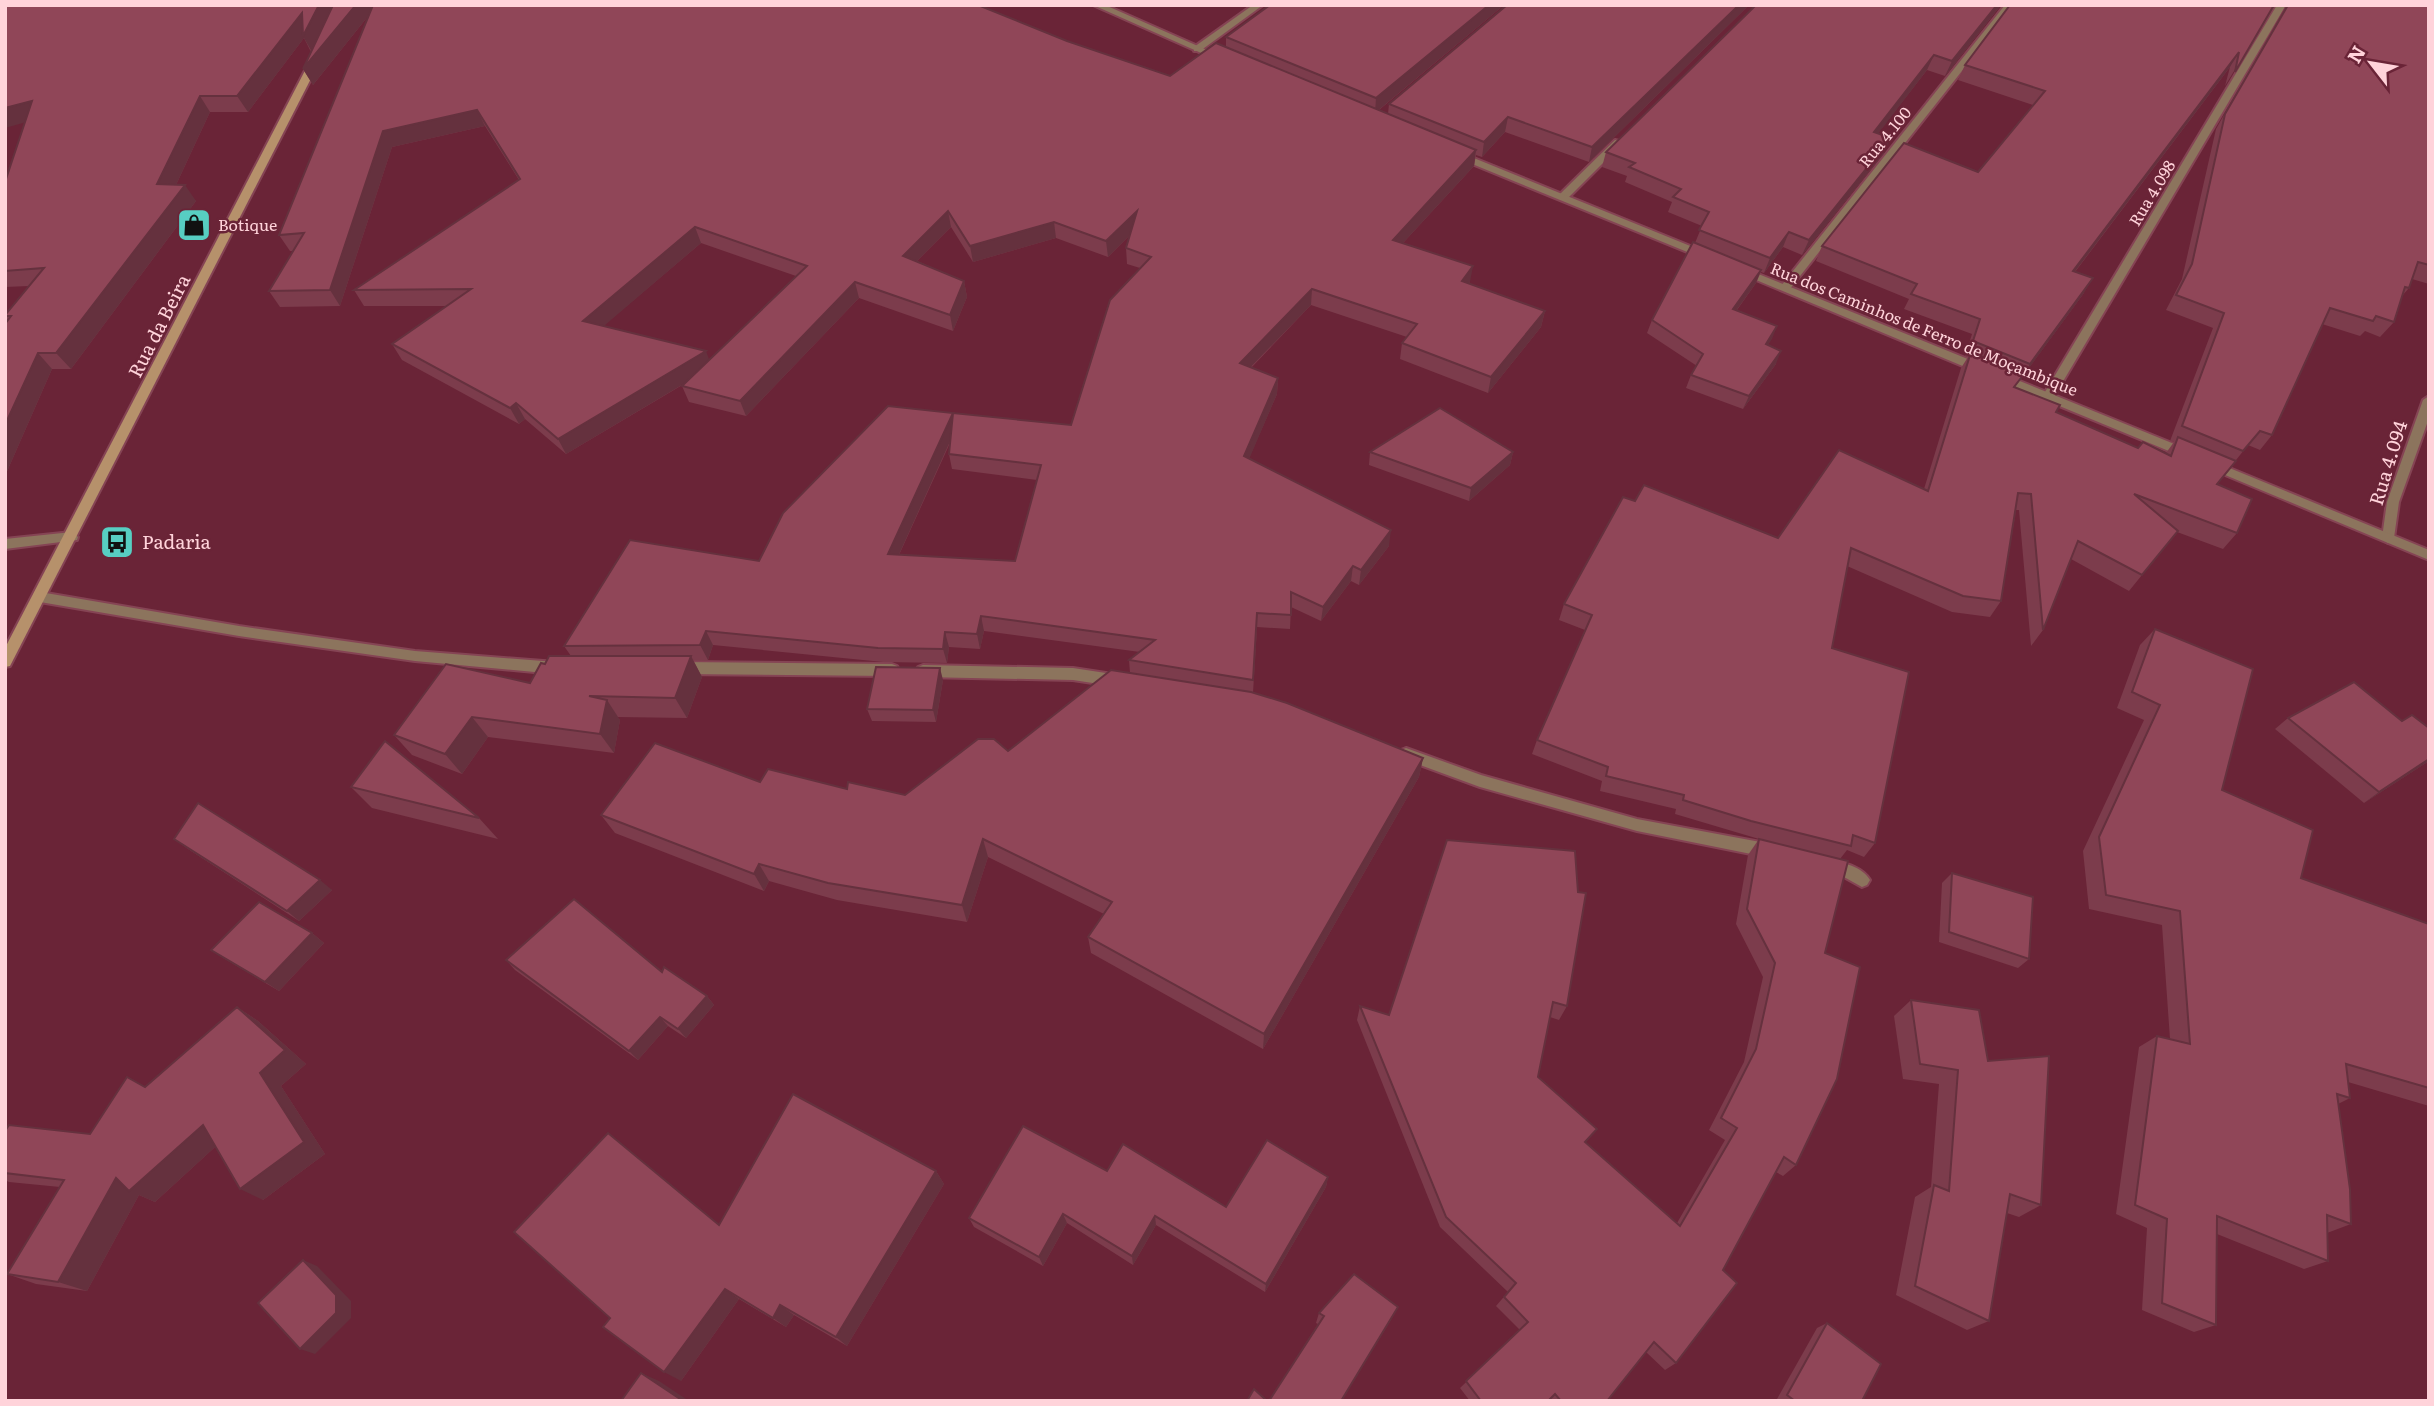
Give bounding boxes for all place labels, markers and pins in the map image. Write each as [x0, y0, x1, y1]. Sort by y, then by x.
shop icon: Botique [175, 206, 213, 244]
place label: Botique [218, 212, 277, 236]
bus stop icon: Padaria [98, 523, 136, 561]
place label: Padaria [142, 527, 212, 555]

